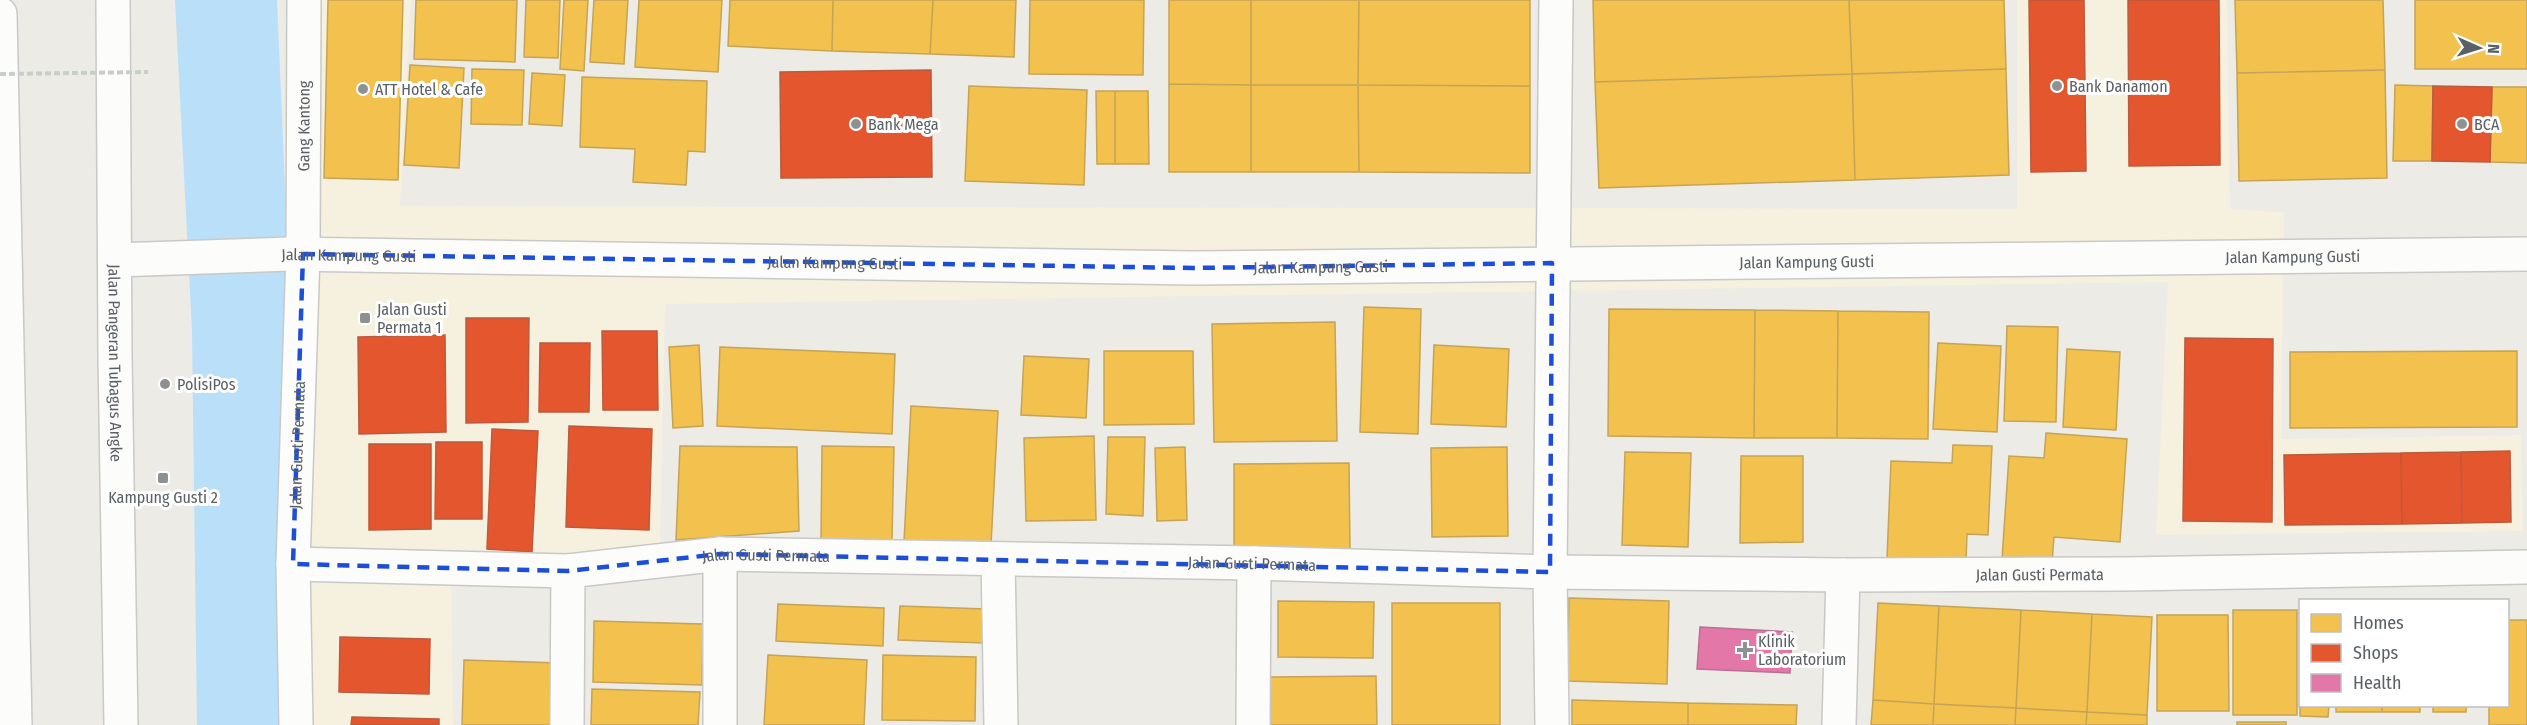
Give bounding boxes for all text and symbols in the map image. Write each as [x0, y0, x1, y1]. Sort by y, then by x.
north arrow [2449, 18, 2509, 78]
text: N [2484, 43, 2503, 54]
place label: Bank Danamon [2069, 77, 2168, 96]
marker: Bank Danamon [2050, 79, 2064, 93]
street label: Gang Kantong [294, 80, 314, 171]
place label: ATT Hotel & Cafe [375, 80, 483, 99]
marker: ATT Hotel & Cafe [356, 82, 370, 96]
place label: Bank Mega [868, 115, 939, 134]
place label: BCA [2474, 115, 2500, 134]
marker: Bank Mega [849, 117, 863, 131]
marker: BCA [2455, 117, 2469, 131]
street label: Jalan Kampung Gusti [281, 245, 417, 266]
street label: Jalan Kampung Gusti [2225, 247, 2360, 267]
street label: Jalan Kampung Gusti [767, 252, 903, 273]
street label: Jalan Kampung Gusti [1739, 252, 1874, 272]
street label: Jalan Kampung Gusti [1253, 257, 1388, 277]
street label: Jalan Pangeran Tubagus Angke [104, 264, 126, 462]
place label: Jalan Gusti Permata 1 [377, 300, 447, 337]
marker: Jalan Gusti Permata 1 [358, 311, 372, 325]
place label: PolisiPos [177, 375, 236, 394]
marker: PolisiPos [158, 377, 172, 391]
street label: Jalan Gusti Permata [286, 381, 309, 509]
marker: Kampung Gusti 2 [156, 471, 170, 485]
place label: Kampung Gusti 2 [108, 488, 218, 507]
street label: Jalan Gusti Permata [701, 545, 830, 566]
street label: Jalan Gusti Permata [1188, 553, 1316, 575]
street label: Jalan Gusti Permata [1976, 565, 2104, 585]
legend [2299, 599, 2509, 707]
text: Homes [2353, 612, 2404, 634]
place label: Klinik Laboratorium [1758, 632, 1846, 669]
marker: Klinik Laboratorium [1736, 641, 1754, 659]
text: Shops [2353, 642, 2398, 664]
text: Health [2353, 672, 2401, 694]

